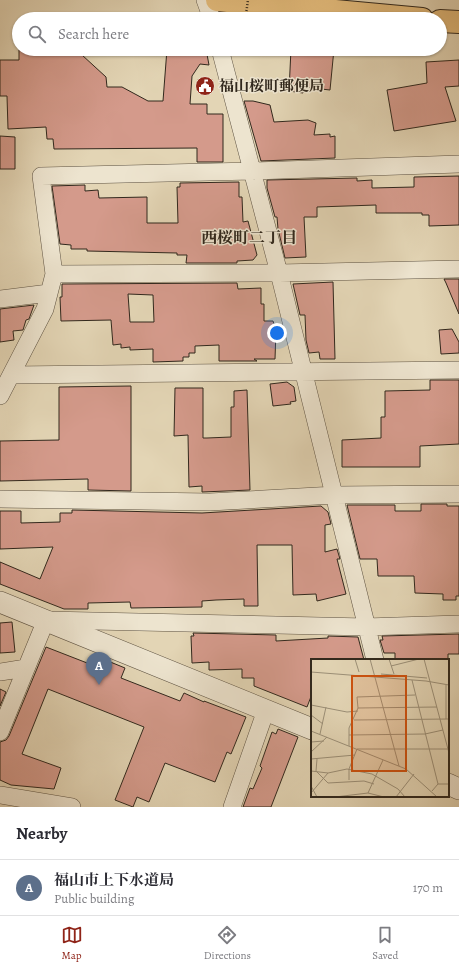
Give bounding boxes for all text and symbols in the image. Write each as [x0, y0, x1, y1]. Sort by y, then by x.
search box [12, 12, 447, 56]
icon: search [26, 23, 48, 45]
text: Search here [58, 24, 129, 44]
public building icon: 福山桜町郵便局 [194, 75, 216, 97]
place label: 福山桜町郵便局 [219, 76, 324, 96]
district label: 西桜町二丁目 [201, 227, 297, 249]
your location [267, 323, 287, 343]
pin: A [86, 652, 112, 685]
inset map [311, 659, 449, 797]
text: Nearby [16, 822, 67, 845]
text: 福山市上下水道局 [54, 870, 174, 890]
text: A [25, 879, 33, 896]
text: 170 m [413, 879, 443, 896]
text: Public building [54, 890, 134, 907]
tab: Map [61, 924, 83, 963]
tab: Directions [204, 924, 251, 963]
tab: Saved [372, 924, 398, 963]

